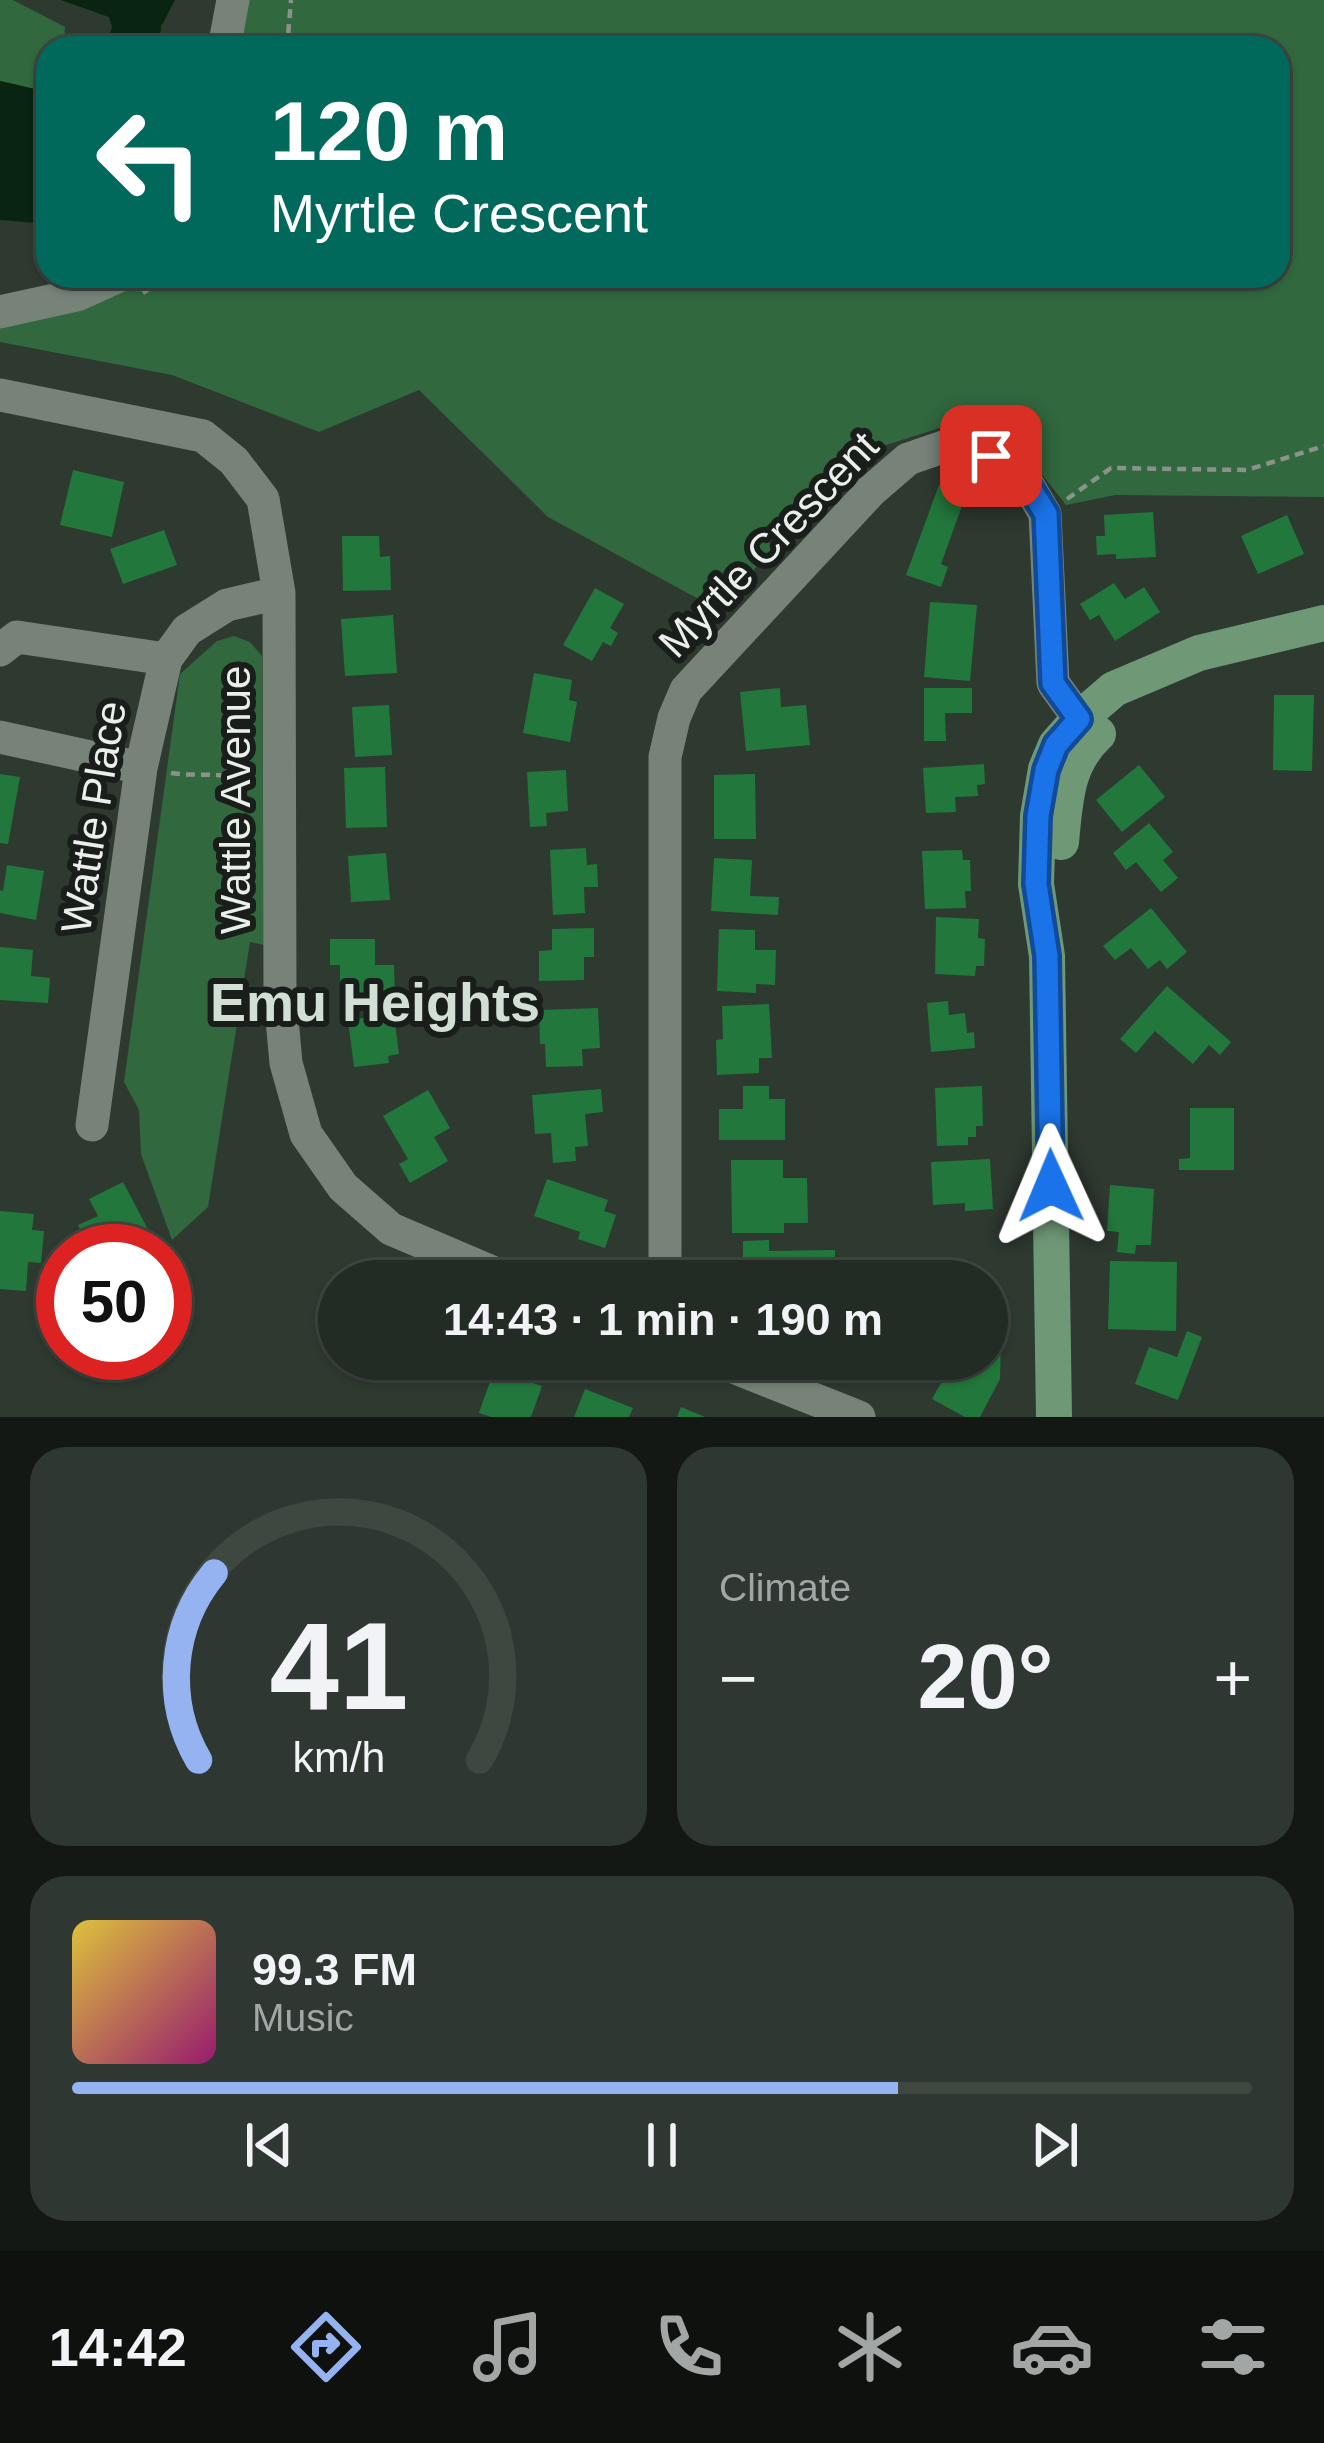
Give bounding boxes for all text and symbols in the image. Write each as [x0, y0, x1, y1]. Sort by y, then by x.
icon: left [72, 84, 228, 240]
text: 120 m [270, 84, 508, 178]
text: Myrtle Crescent [270, 183, 648, 243]
pin [940, 405, 1042, 507]
street label: Myrtle Crescent [649, 422, 888, 666]
icon: arrive [958, 423, 1024, 489]
street label: Wattle Avenue [212, 666, 259, 934]
street label: Wattle Place [52, 698, 135, 936]
district label: Emu Heights [210, 972, 540, 1032]
position arrow [988, 1123, 1114, 1249]
speed limit sign: 50 [36, 1224, 192, 1380]
text: 14:43 · 1 min · 190 m [443, 1294, 883, 1345]
text: Climate [719, 1566, 851, 1609]
text: 41 [269, 1596, 408, 1735]
text: 20° [917, 1627, 1054, 1727]
text: − [719, 1641, 758, 1715]
text: + [1213, 1641, 1252, 1715]
text: km/h [292, 1732, 385, 1780]
text: 99.3 FM [252, 1944, 417, 1995]
text: Music [252, 1996, 354, 2039]
icon: previous [236, 2112, 302, 2178]
icon: pause [629, 2112, 695, 2178]
icon: next [1022, 2112, 1088, 2178]
icon: directions [284, 2305, 368, 2389]
icon: music [466, 2305, 550, 2389]
icon: phone [647, 2305, 731, 2389]
icon: climate [828, 2305, 912, 2389]
icon: car [1010, 2305, 1094, 2389]
icon: filters [1191, 2305, 1275, 2389]
text: 14:42 [49, 2317, 187, 2377]

